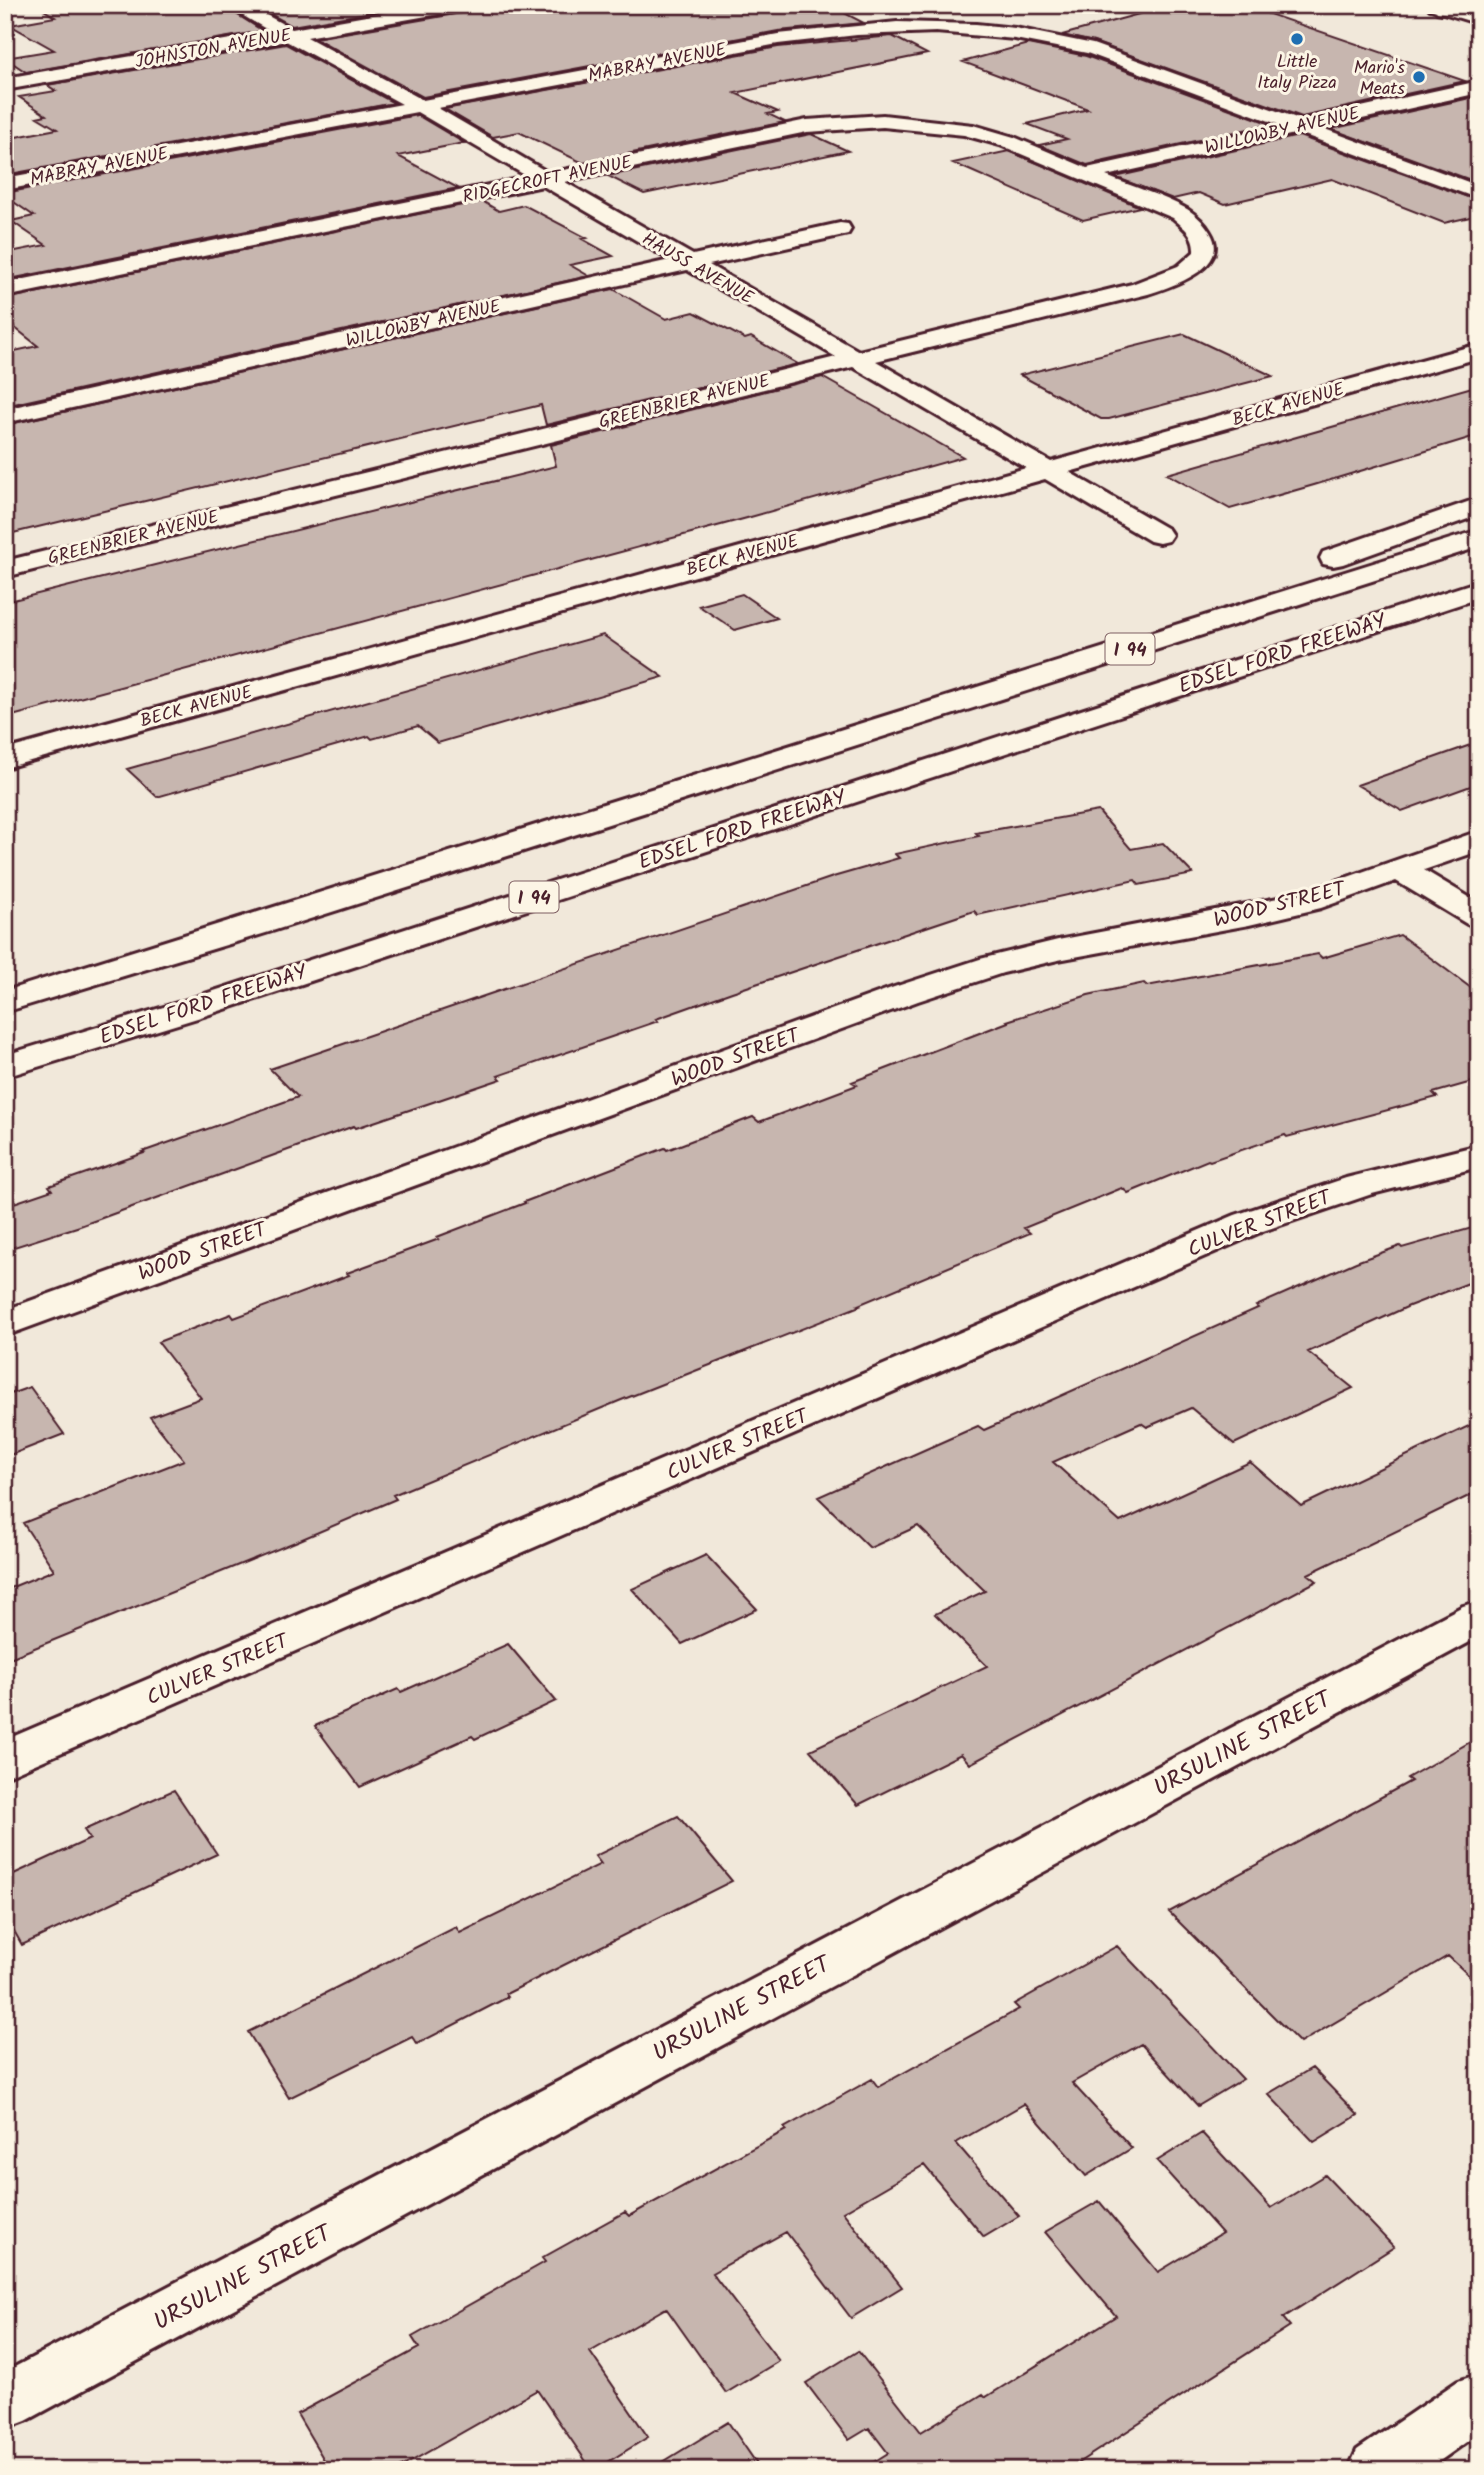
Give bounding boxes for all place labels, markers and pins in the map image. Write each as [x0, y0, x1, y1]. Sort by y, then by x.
marker: Little Italy Pizza [1289, 31, 1305, 47]
place label: Little Italy Pizza [1257, 48, 1337, 98]
place label: Mario's Meats [1354, 54, 1405, 104]
marker: Mario's Meats [1411, 69, 1427, 85]

